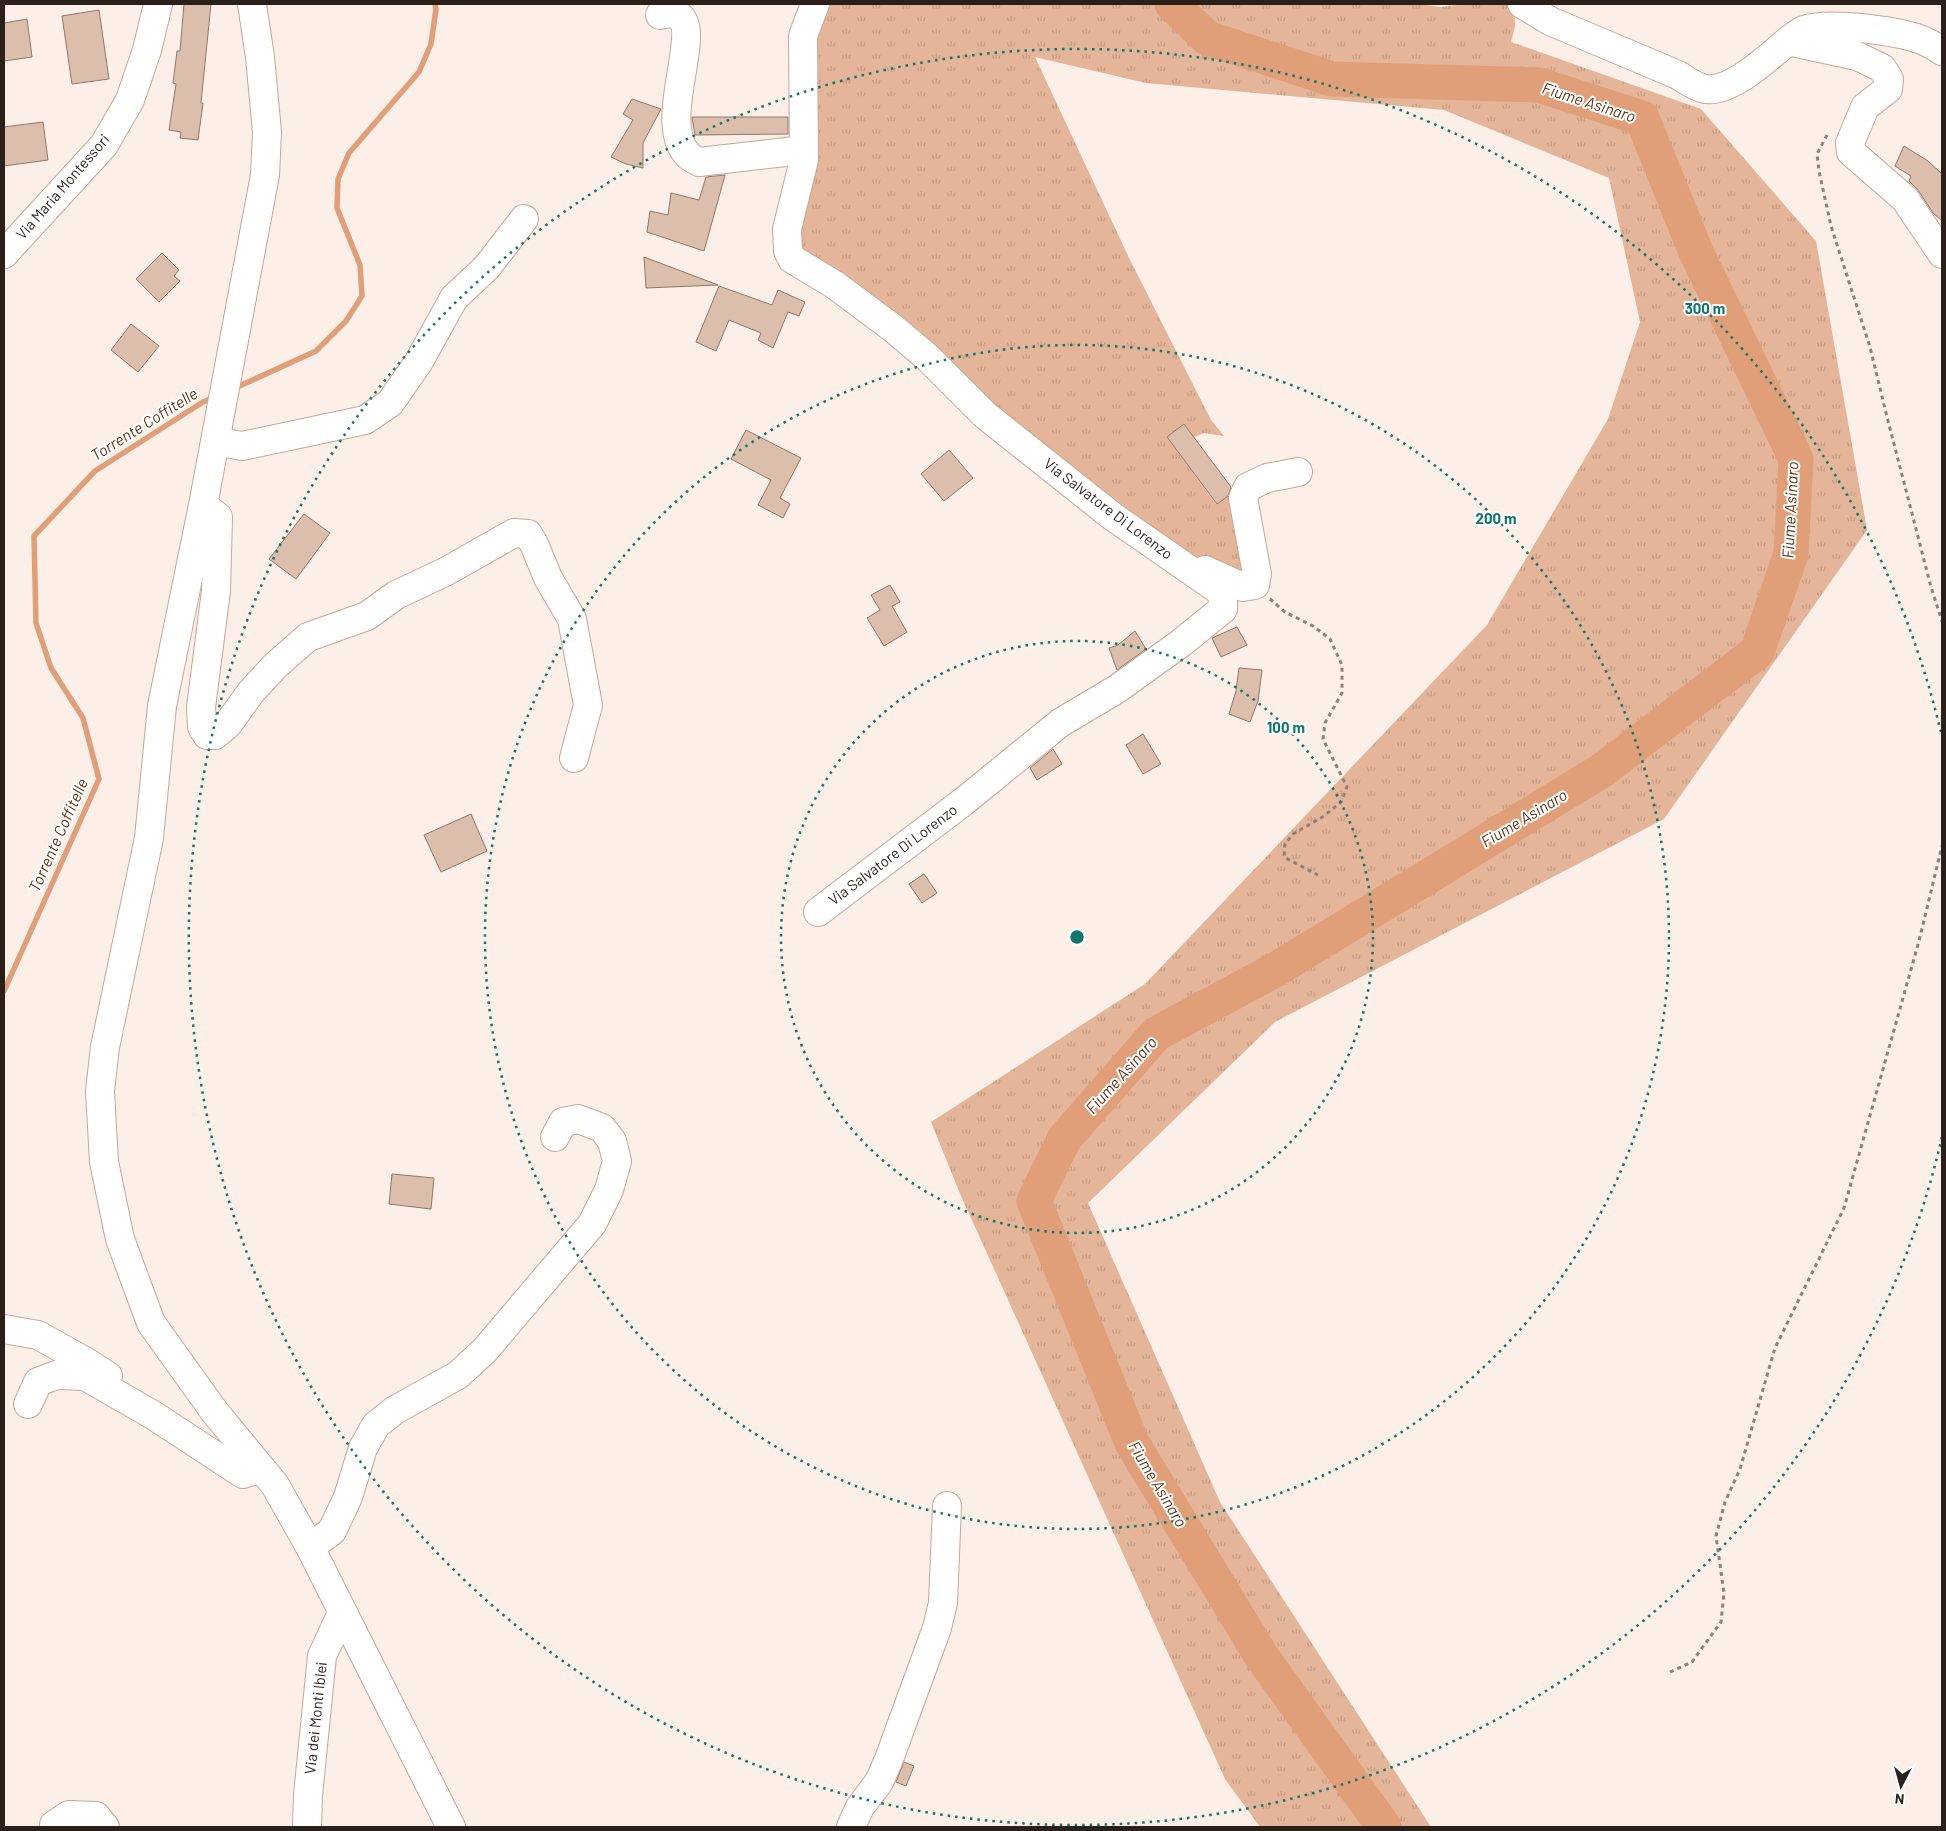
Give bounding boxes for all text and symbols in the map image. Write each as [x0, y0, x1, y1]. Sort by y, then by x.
water label: Fiume Asinaro [1540, 78, 1638, 126]
street label: Via Maria Montessori [12, 130, 113, 243]
text: 300 m [1685, 299, 1725, 317]
water label: Torrente Coffitelle [87, 383, 201, 464]
street label: Via Salvatore Di Lorenzo [1041, 454, 1177, 563]
water label: Fiume Asinaro [1777, 461, 1802, 559]
text: 200 m [1475, 509, 1517, 527]
text: 100 m [1267, 718, 1305, 736]
water label: Torrente Coffitelle [24, 775, 91, 895]
water label: Fiume Asinaro [1477, 784, 1570, 851]
street label: Via Salvatore Di Lorenzo [824, 800, 960, 909]
centre of rings [1068, 928, 1086, 946]
water label: Fiume Asinaro [1081, 1032, 1160, 1117]
water label: Fiume Asinaro [1125, 1437, 1192, 1530]
street label: Via dei Monti Iblei [300, 1661, 330, 1775]
north arrow [1876, 1761, 1926, 1811]
text: N [1894, 1790, 1905, 1808]

